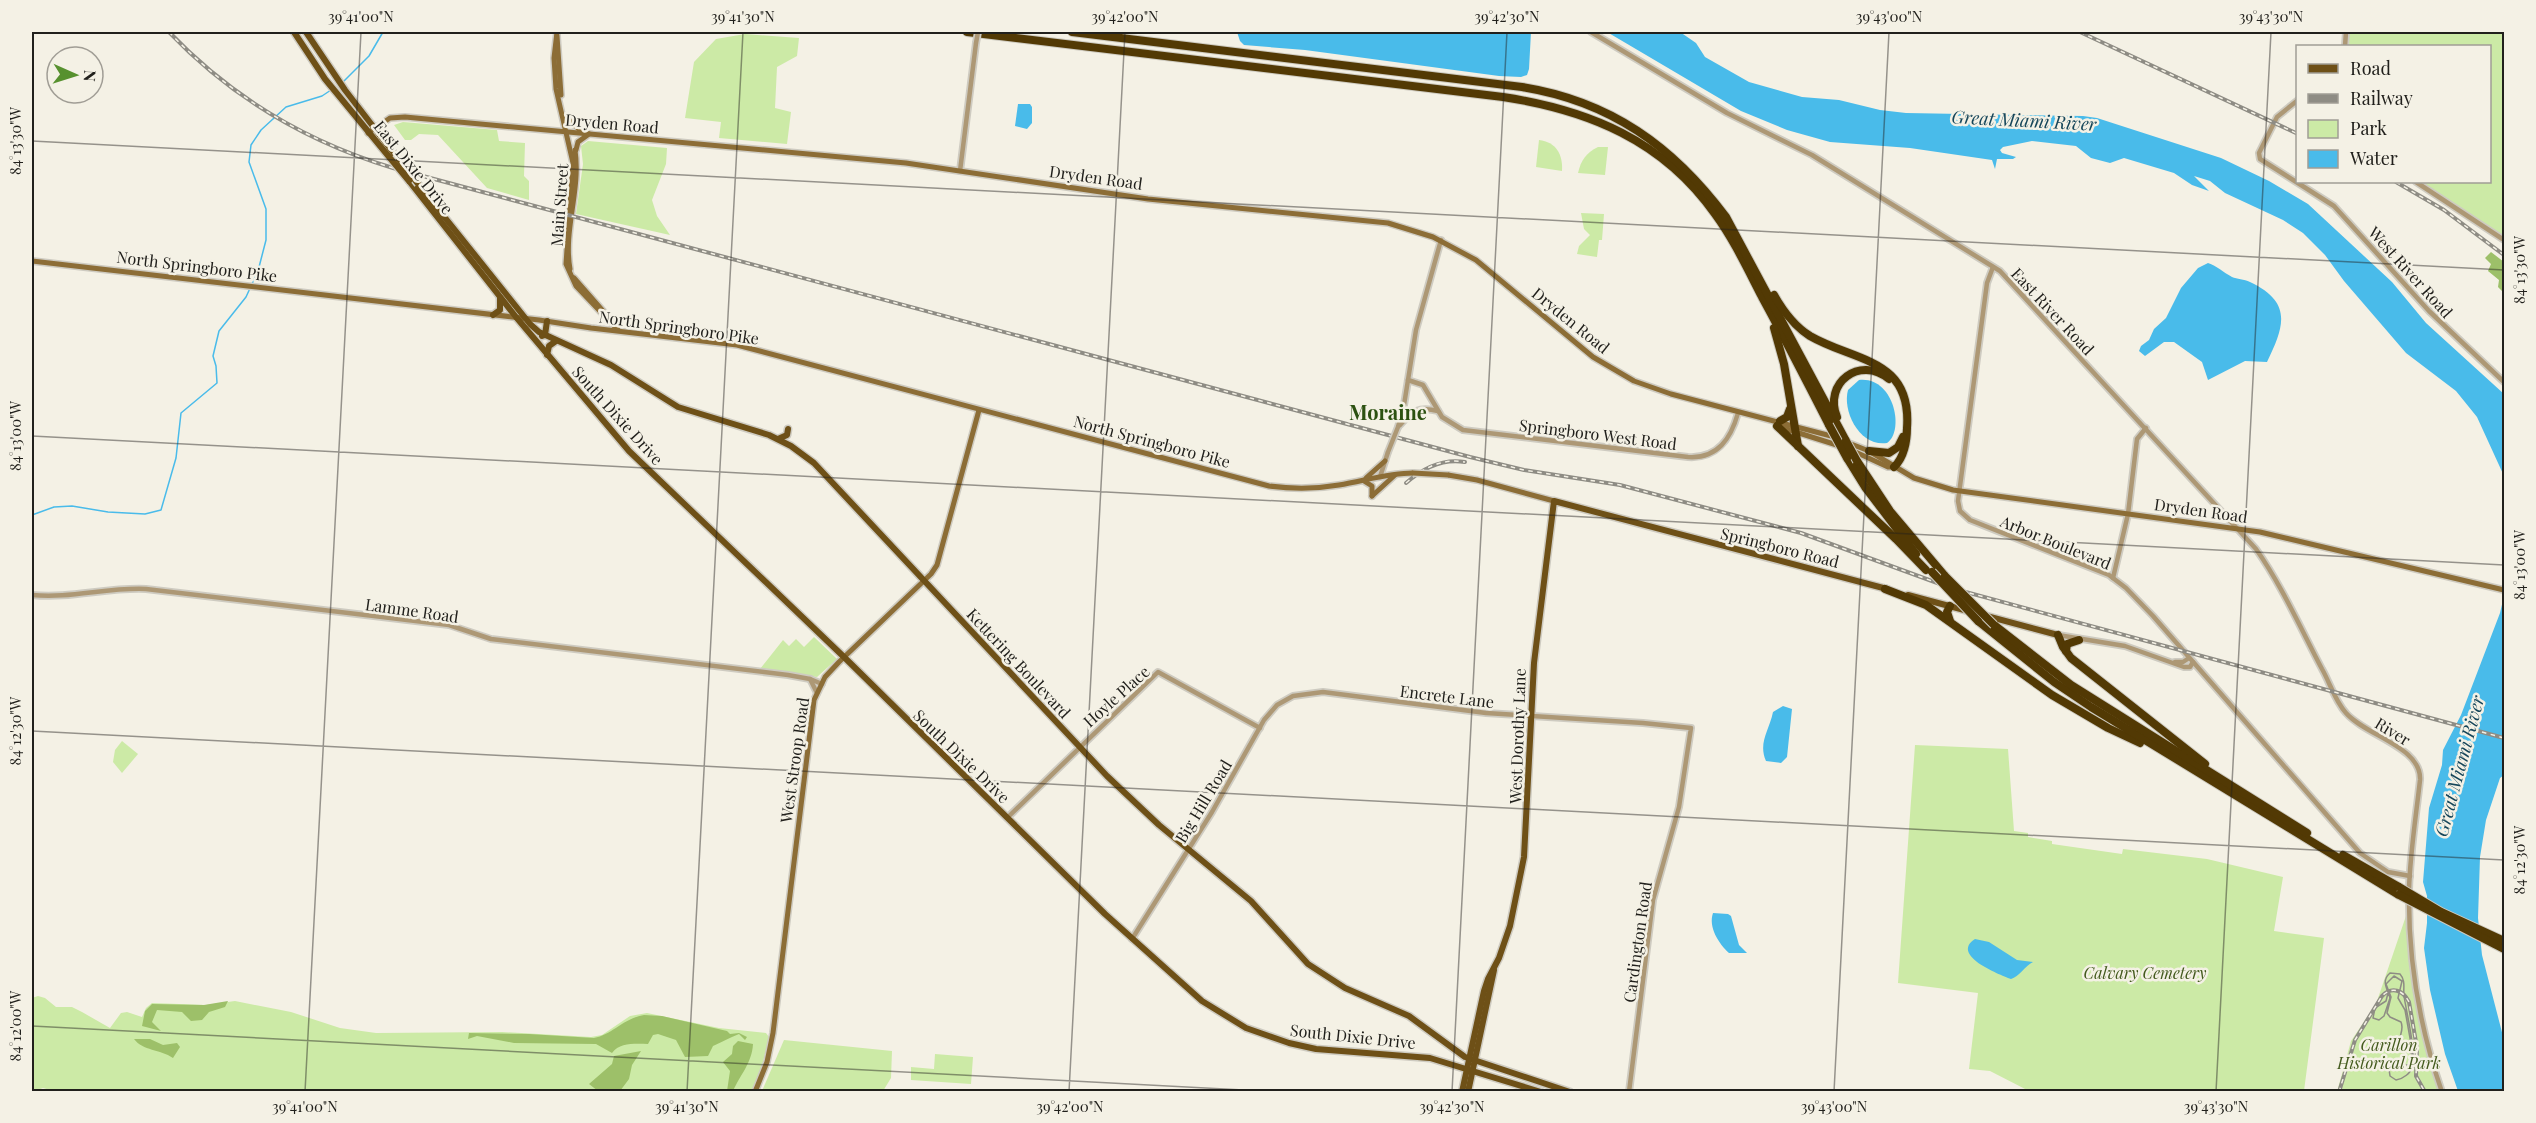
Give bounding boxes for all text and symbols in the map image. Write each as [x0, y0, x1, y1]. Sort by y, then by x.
text: 39°41'00"N [328, 6, 394, 26]
text: 39°41'30"N [711, 6, 775, 26]
text: 39°42'00"N [1091, 6, 1159, 26]
text: 39°42'30"N [1474, 6, 1540, 26]
text: 39°43'00"N [1856, 6, 1923, 26]
text: 39°43'30"N [2239, 6, 2304, 26]
north arrow [45, 45, 105, 105]
legend [2296, 45, 2491, 183]
text: Road [2350, 56, 2391, 80]
text: N [80, 69, 101, 83]
text: Railway [2350, 86, 2413, 110]
water label: Great Miami River [1951, 104, 2098, 136]
text: 84°13'30"W [5, 107, 25, 175]
street label: Dryden Road [564, 108, 660, 138]
street label: East Dixie Drive [370, 116, 458, 218]
text: Park [2350, 116, 2387, 140]
text: Water [2349, 146, 2398, 170]
street label: Dryden Road [1048, 160, 1144, 194]
street label: Main Street [546, 163, 572, 247]
street label: West River Road [2364, 221, 2458, 322]
text: 84°13'30"W [2509, 236, 2529, 304]
street label: North Springboro Pike [116, 246, 278, 286]
street label: East River Road [2007, 263, 2099, 359]
street label: Dryden Road [1528, 282, 1614, 358]
street label: North Springboro Pike [598, 305, 760, 349]
street label: South Dixie Drive [568, 361, 668, 469]
district label: Moraine [1349, 398, 1427, 425]
text: 84°13'00"W [5, 401, 25, 471]
street label: North Springboro Pike [1071, 410, 1233, 472]
street label: Springboro West Road [1518, 414, 1678, 454]
street label: Dryden Road [2153, 493, 2249, 527]
street label: Arbor Boulevard [1997, 510, 2114, 574]
street label: Springboro Road [1719, 522, 1841, 572]
text: 84°13'00"W [2509, 530, 2529, 600]
street label: Lamme Road [364, 593, 460, 627]
street label: Kettering Boulevard [962, 603, 1076, 723]
street label: Hoyle Place [1078, 661, 1154, 731]
street label: West Dorothy Lane [1504, 668, 1530, 805]
street label: Encrete Lane [1399, 680, 1495, 712]
water label: Great Miami River [2429, 692, 2490, 839]
text: 84°12'30"W [5, 696, 25, 765]
street label: West Stroop Road [775, 696, 813, 825]
street label: South Dixie Drive [909, 705, 1015, 807]
street label: River [2371, 712, 2415, 750]
street label: Big Hill Road [1170, 756, 1236, 846]
text: 84°12'30"W [2509, 825, 2529, 894]
street label: Cardington Road [1618, 880, 1656, 1004]
park label: Calvary Cemetery [2083, 962, 2207, 983]
text: 84°12'00"W [5, 990, 25, 1061]
street label: South Dixie Drive [1289, 1019, 1417, 1053]
park label: Carillon Historical Park [2336, 1034, 2441, 1073]
text: 39°41'00"N [272, 1096, 338, 1116]
text: 39°41'30"N [655, 1096, 719, 1116]
text: 39°42'00"N [1036, 1096, 1104, 1116]
text: 39°42'30"N [1419, 1096, 1485, 1116]
text: 39°43'00"N [1801, 1096, 1868, 1116]
text: 39°43'30"N [2184, 1096, 2249, 1116]

